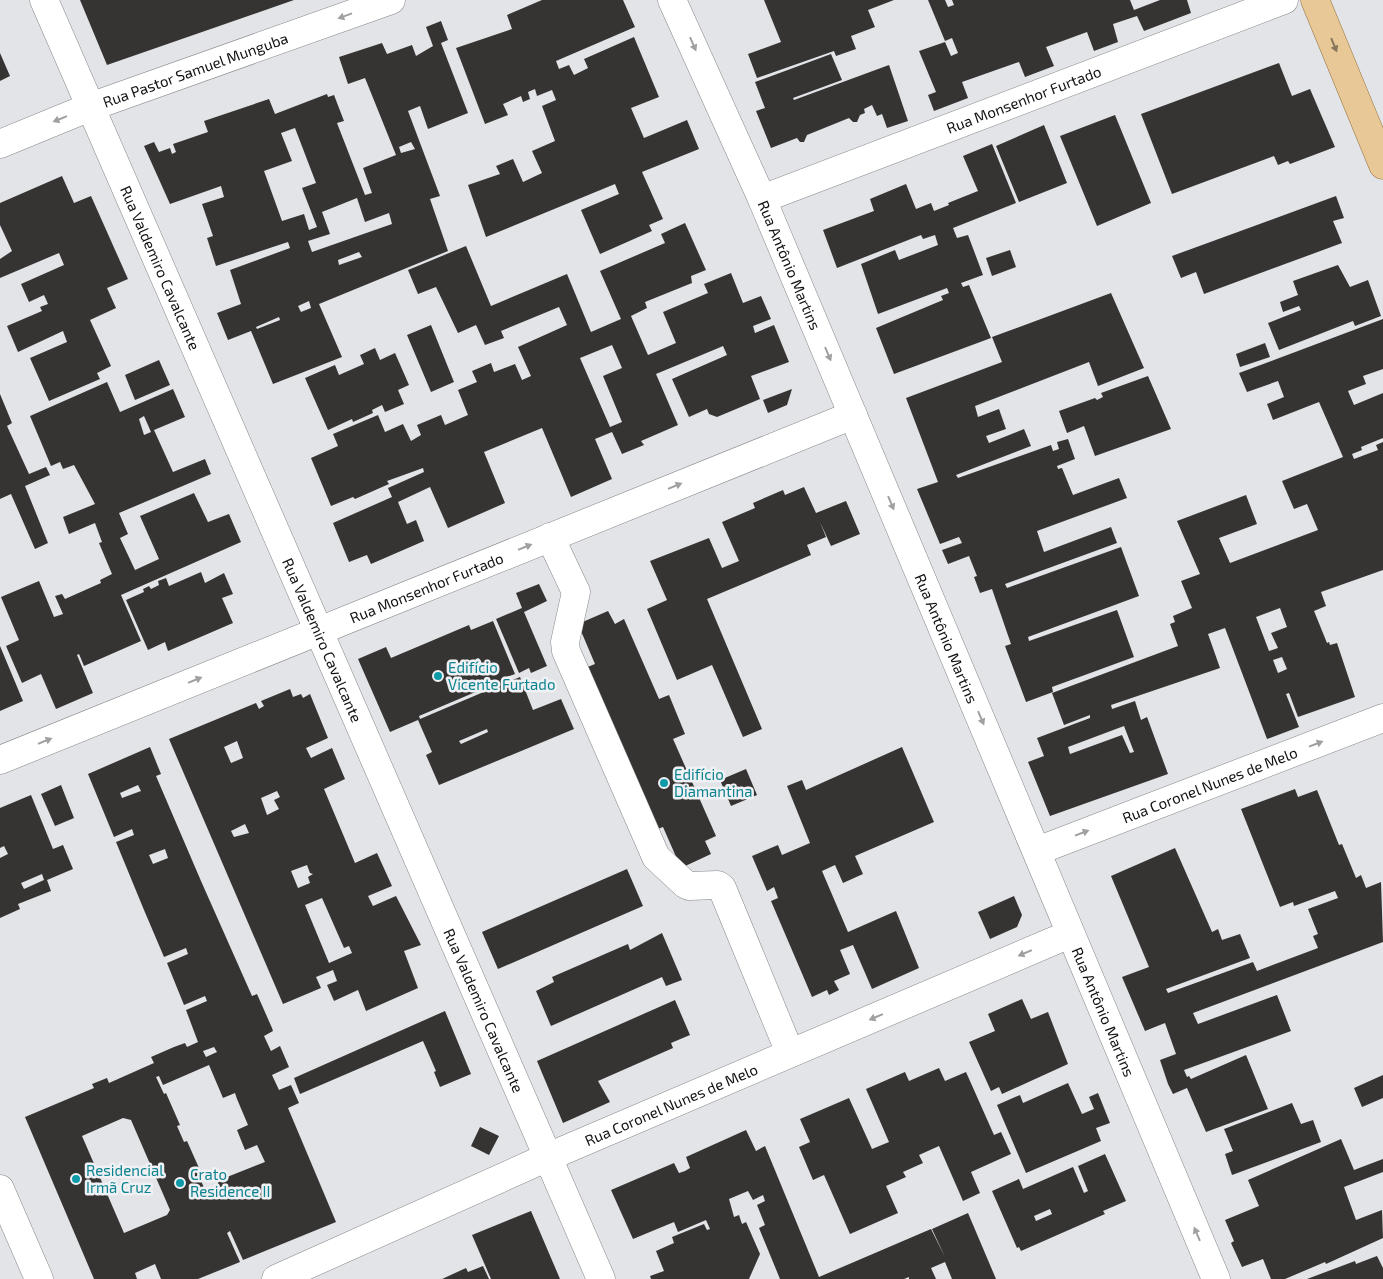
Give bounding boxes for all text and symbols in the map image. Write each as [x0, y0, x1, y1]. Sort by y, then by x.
one-way arrow [337, 12, 352, 20]
street label: Rua Pastor Samuel Munguba [100, 28, 290, 111]
one-way arrow [689, 37, 697, 51]
one-way arrow [1330, 38, 1338, 52]
street label: Rua Monsenhor Furtado [944, 62, 1104, 137]
one-way arrow [52, 115, 67, 123]
street label: Rua Valdemiro Cavalcante [117, 183, 204, 353]
street label: Rua Antônio Martins [755, 197, 825, 333]
one-way arrow [824, 347, 832, 361]
one-way arrow [668, 482, 683, 489]
one-way arrow [887, 496, 895, 511]
one-way arrow [517, 542, 532, 550]
street label: Rua Monsenhor Furtado [347, 548, 506, 627]
street label: Rua Valdemiro Cavalcante [279, 555, 366, 725]
street label: Rua Antônio Martins [911, 571, 982, 706]
place label: Edifício Vicente Furtado [448, 658, 555, 693]
marker: Edifício Vicente Furtado [432, 670, 444, 682]
one-way arrow [188, 675, 203, 683]
one-way arrow [977, 711, 985, 725]
one-way arrow [38, 737, 52, 745]
one-way arrow [1308, 739, 1323, 747]
street label: Rua Coronel Nunes de Melo [1120, 743, 1300, 826]
place label: Edifício Diamantina [674, 765, 752, 800]
marker: Edifício Diamantina [658, 777, 670, 789]
one-way arrow [1075, 829, 1090, 837]
street label: Rua Valdemiro Cavalcante [440, 925, 528, 1095]
street label: Rua Antônio Martins [1068, 944, 1139, 1079]
one-way arrow [1018, 950, 1032, 958]
one-way arrow [869, 1013, 883, 1021]
street label: Rua Coronel Nunes de Melo [582, 1060, 760, 1149]
place label: Residencial Irmã Cruz [86, 1161, 164, 1196]
place label: Crato Residence II [190, 1165, 270, 1200]
marker: Residencial Irmã Cruz [70, 1173, 82, 1185]
marker: Crato Residence II [174, 1177, 186, 1189]
one-way arrow [1193, 1227, 1201, 1241]

